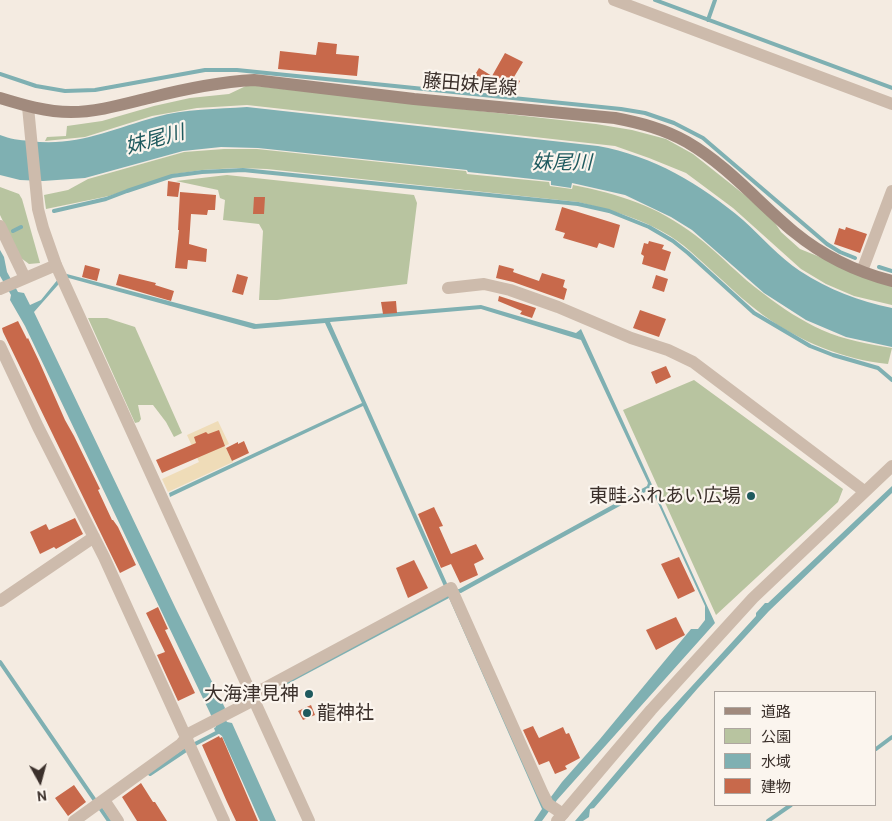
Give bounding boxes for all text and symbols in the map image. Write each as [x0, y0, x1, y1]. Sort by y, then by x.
street label: 藤田妹尾線 [422, 70, 518, 100]
water label: 妹尾川 [123, 121, 187, 159]
water label: 妹尾川 [532, 151, 592, 175]
place label: 東畦ふれあい広場 [589, 485, 741, 507]
marker: 東畦ふれあい広場 [745, 490, 757, 502]
place label: 大海津見神 [204, 683, 299, 705]
marker: 大海津見神 [303, 688, 315, 700]
legend [714, 691, 877, 806]
place label: 龍神社 [317, 702, 374, 724]
text: 道路 [761, 703, 791, 721]
marker: 龍神社 [301, 707, 313, 719]
text: 公園 [761, 728, 791, 746]
text: 水域 [761, 753, 791, 771]
north arrow [15, 756, 65, 806]
text: 建物 [761, 778, 791, 796]
text: N [36, 786, 48, 805]

